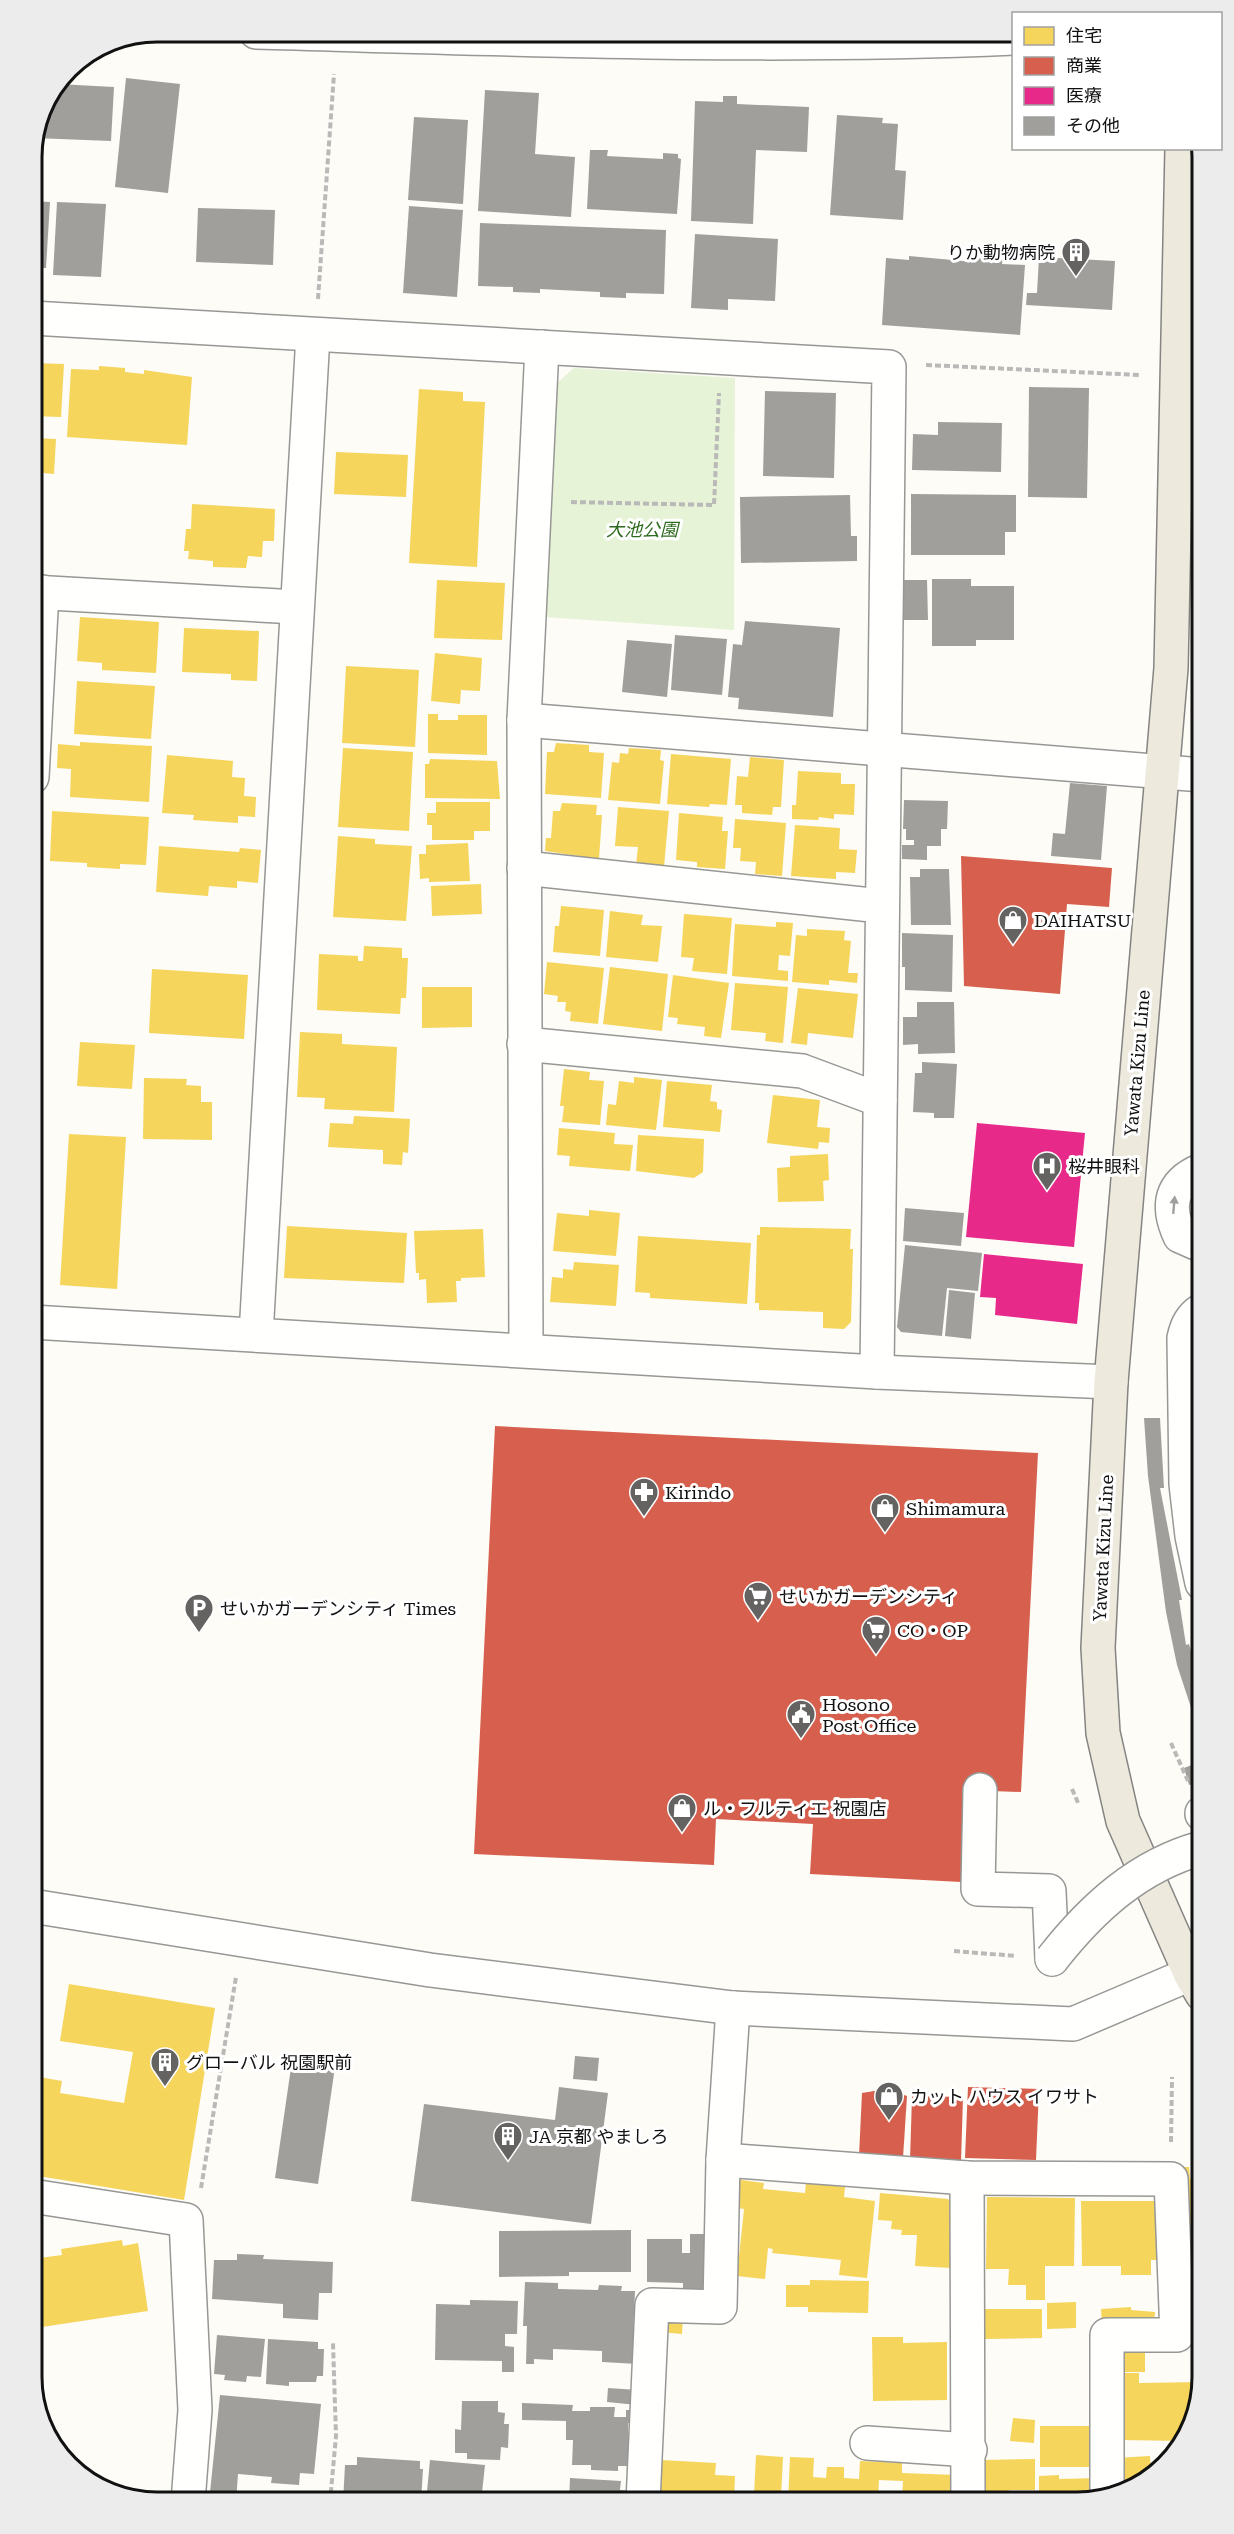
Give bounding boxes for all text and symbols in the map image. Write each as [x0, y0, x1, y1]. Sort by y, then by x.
legend [1012, 12, 1222, 150]
text: 住宅 [1066, 25, 1102, 46]
text: 商業 [1066, 55, 1102, 76]
text: 医療 [1066, 85, 1102, 106]
text: その他 [1066, 115, 1120, 136]
building icon: りか動物病院 [1060, 236, 1092, 278]
place label: りか動物病院 [947, 242, 1055, 263]
park label: 大池公園 [606, 519, 681, 540]
shop icon: DAIHATSU [997, 904, 1029, 946]
place label: DAIHATSU [1034, 910, 1131, 931]
street label: Yawata Kizu Line [1120, 989, 1154, 1137]
hospital icon: 桜井眼科 [1031, 1150, 1063, 1192]
place label: 桜井眼科 [1068, 1156, 1140, 1177]
one-way arrow [1169, 1195, 1179, 1214]
street label: Yawata Kizu Line [1089, 1474, 1117, 1622]
pharmacy icon: Kirindo [628, 1476, 660, 1518]
place label: Kirindo [665, 1482, 731, 1503]
shop icon: Shimamura [869, 1492, 901, 1534]
place label: Shimamura [906, 1498, 1005, 1519]
supermarket icon: せいかガーデンシティ [742, 1580, 774, 1622]
place label: せいかガーデンシティ [779, 1586, 958, 1607]
parking icon: せいかガーデンシティ Times [183, 1592, 215, 1634]
place label: せいかガーデンシティ Times [220, 1598, 456, 1619]
supermarket icon: CO・OP [860, 1614, 892, 1656]
place label: CO・OP [897, 1620, 968, 1641]
place label: Hosono Post Office [822, 1694, 916, 1736]
public building icon: Hosono Post Office [785, 1698, 817, 1740]
shop icon: ル・フルティエ 祝園店 [666, 1792, 698, 1834]
place label: ル・フルティエ 祝園店 [703, 1798, 886, 1819]
building icon: グローバル 祝園駅前 [149, 2046, 181, 2088]
place label: グローバル 祝園駅前 [186, 2052, 352, 2073]
shop icon: カット ハウス イワサト [873, 2080, 905, 2122]
place label: カット ハウス イワサト [910, 2086, 1099, 2107]
building icon: JA 京都 やましろ [492, 2120, 524, 2162]
place label: JA 京都 やましろ [529, 2126, 668, 2147]

